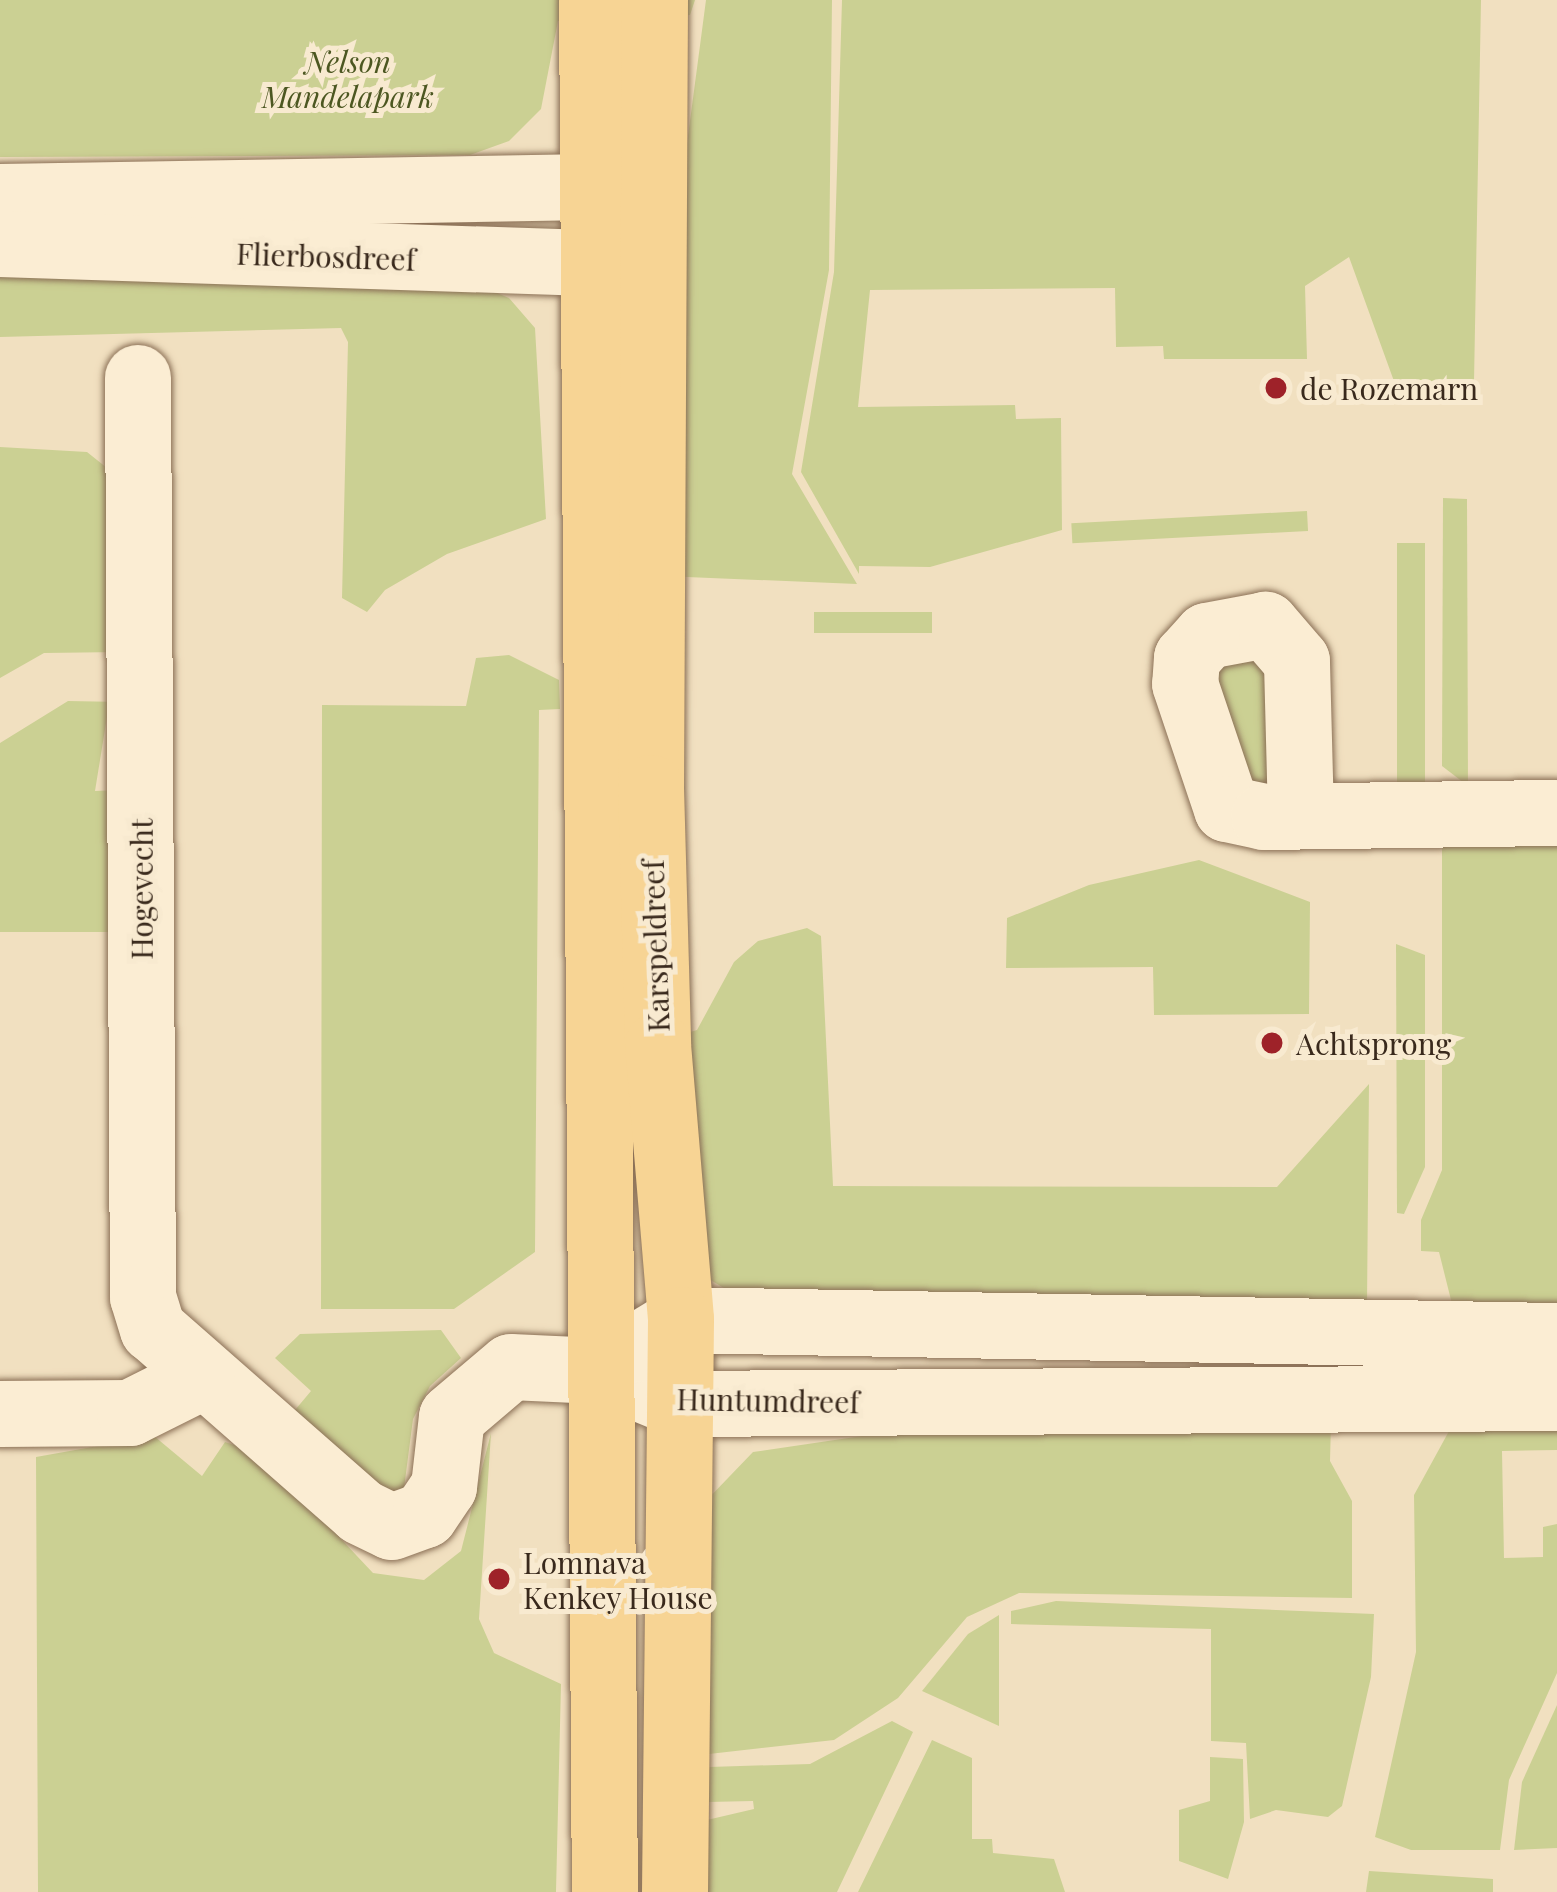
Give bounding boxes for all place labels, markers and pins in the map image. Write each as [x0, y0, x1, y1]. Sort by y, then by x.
place label: de Rozemarn [1300, 370, 1478, 406]
marker: de Rozemarn [1263, 375, 1289, 401]
place label: Achtsprong [1296, 1025, 1451, 1061]
marker: Achtsprong [1259, 1030, 1285, 1056]
place label: Lomnava Kenkey House [523, 1544, 713, 1614]
marker: Lomnava Kenkey House [486, 1566, 512, 1592]

